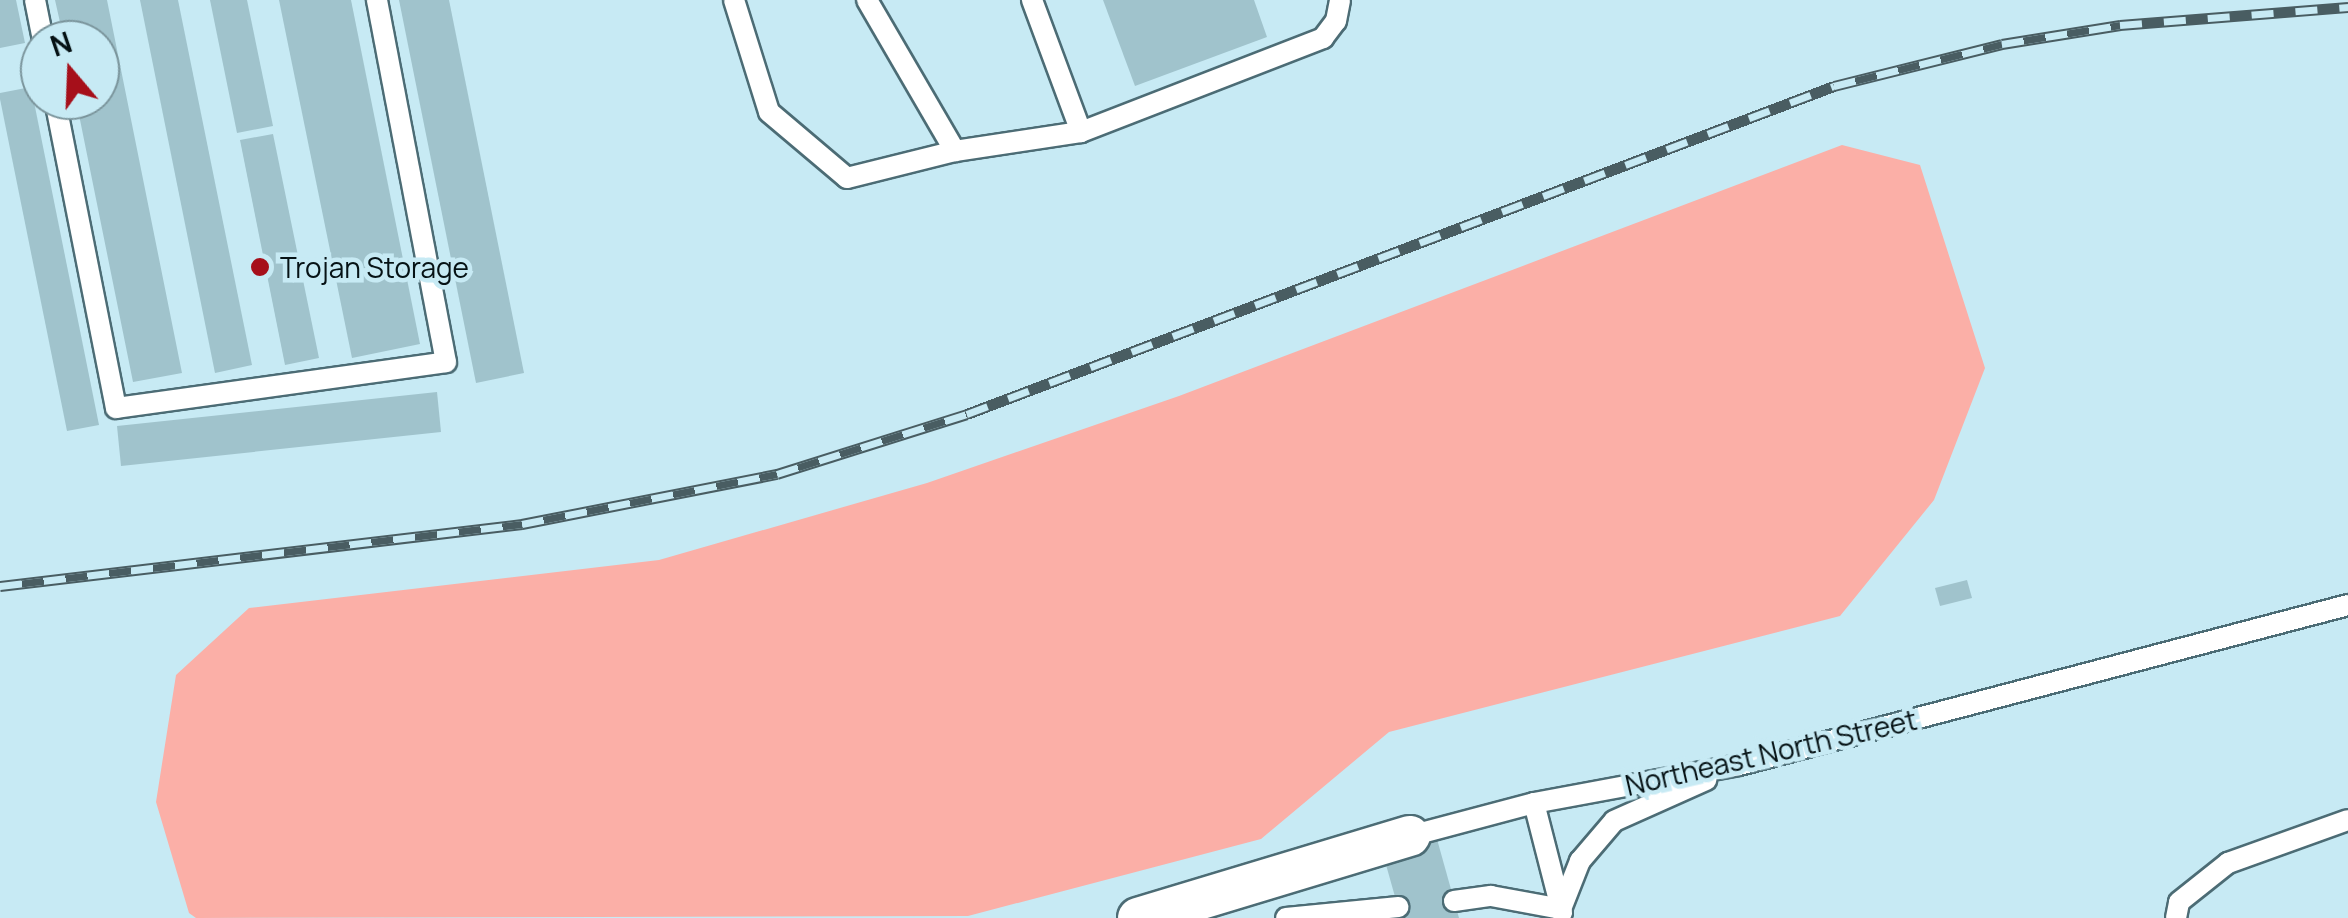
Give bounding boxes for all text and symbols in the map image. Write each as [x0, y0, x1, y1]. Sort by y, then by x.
north arrow [20, 20, 120, 120]
text: N [45, 22, 77, 65]
place label: Trojan Storage [280, 250, 469, 284]
marker: Trojan Storage [249, 256, 271, 278]
street label: Northeast North Street [1622, 702, 1920, 802]

